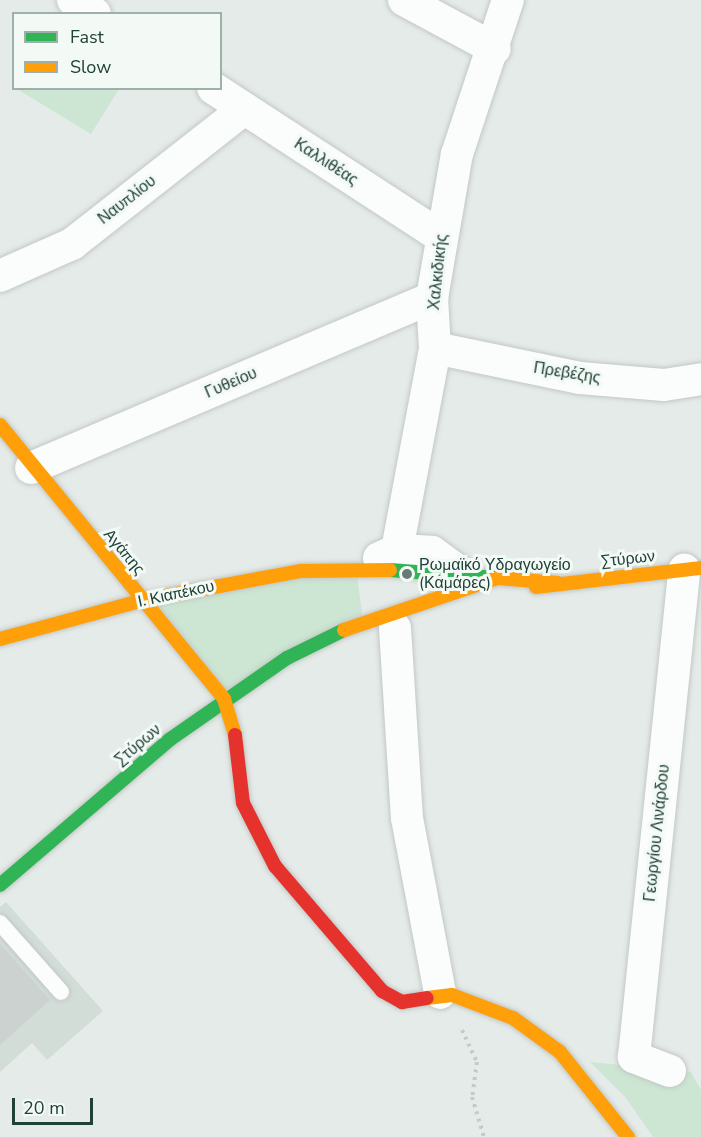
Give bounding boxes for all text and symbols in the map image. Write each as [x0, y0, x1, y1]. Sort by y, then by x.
legend [12, 12, 222, 90]
text: Fast [70, 25, 104, 49]
text: Slow [70, 55, 111, 79]
street label: Καλλιθέας [290, 134, 362, 190]
street label: Ναυπλίου [94, 171, 160, 229]
street label: Χαλκιδικής [424, 233, 452, 311]
street label: Πρεβέζης [532, 358, 602, 388]
street label: Γυθείου [202, 363, 260, 403]
street label: Αγάπης [99, 525, 149, 579]
street label: Στύρων [600, 547, 656, 571]
place label: Ρωμαϊκό Υδραγωγείο (Καμάρες) [419, 555, 571, 593]
marker: Ρωμαϊκό Υδραγωγείο (Καμάρες) [400, 567, 414, 581]
street label: Ι. Κιαπέκου [136, 577, 216, 611]
street label: Στύρων [111, 720, 165, 770]
street label: Γεωργίου Λινάρδου [640, 763, 674, 903]
scale bar [15, 1086, 96, 1124]
text: 20 m [23, 1096, 65, 1120]

